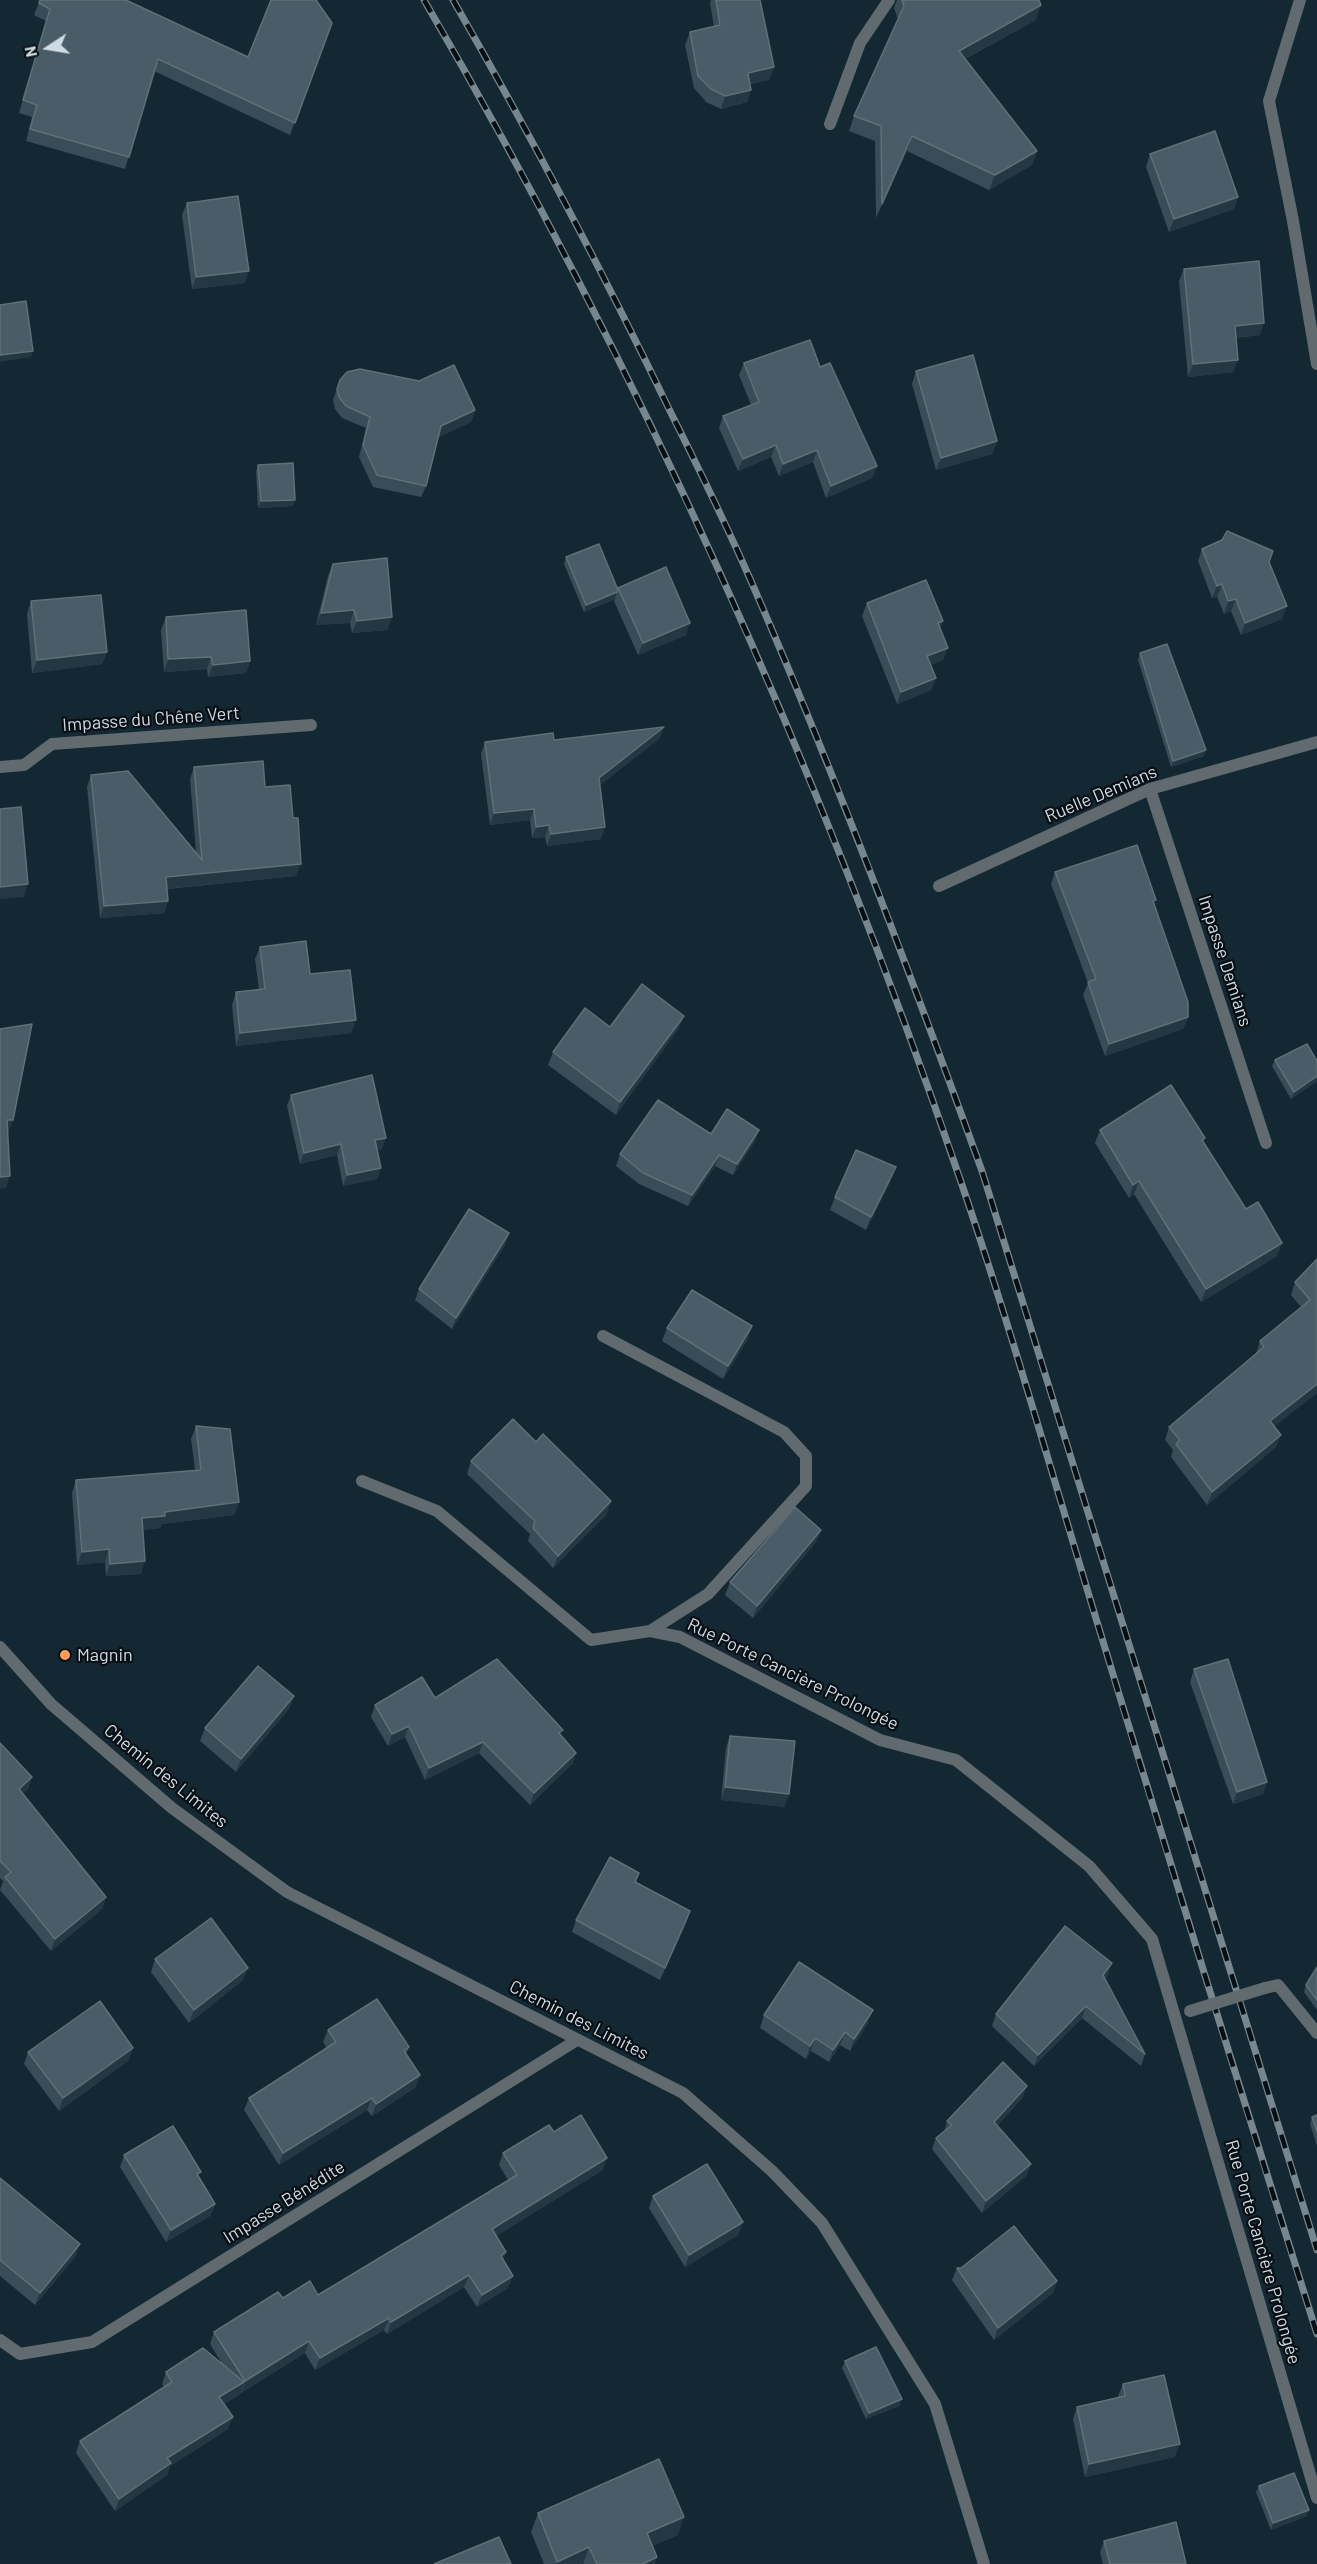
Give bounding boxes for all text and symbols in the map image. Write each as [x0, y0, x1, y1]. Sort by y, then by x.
north arrow [18, 18, 78, 78]
text: N [20, 45, 40, 59]
street label: Impasse du Chêne Vert [62, 702, 240, 736]
street label: Ruelle Demians [1042, 761, 1160, 827]
street label: Impasse Demians [1194, 893, 1256, 1029]
street label: Rue Porte Cancière Prolongée [684, 1613, 902, 1735]
place label: Magnin [77, 1644, 133, 1666]
marker: Magnin [58, 1648, 72, 1662]
street label: Chemin des Limites [100, 1719, 232, 1833]
street label: Chemin des Limites [506, 1976, 652, 2064]
street label: Rue Porte Cancière Prolongée [1221, 2137, 1305, 2367]
street label: Impasse Bénédite [219, 2156, 349, 2248]

